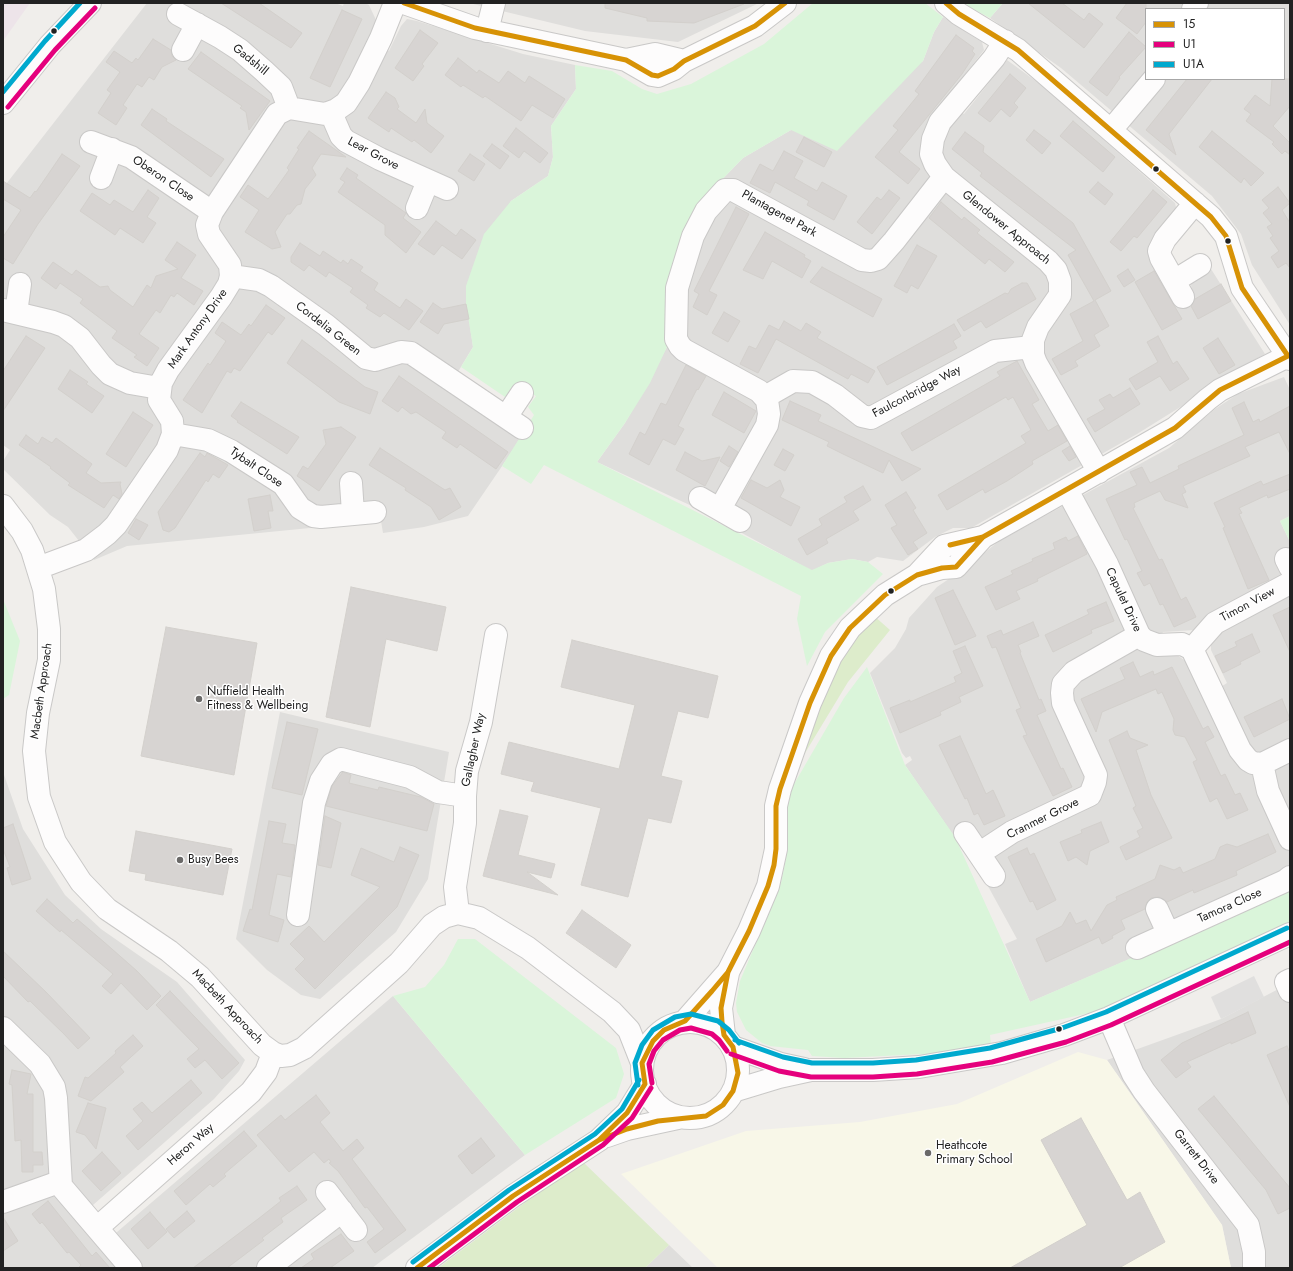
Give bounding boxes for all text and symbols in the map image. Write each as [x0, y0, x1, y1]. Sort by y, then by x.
legend [1145, 8, 1285, 80]
text: 15 [1183, 15, 1195, 33]
unlabelled marker [49, 26, 59, 36]
text: U1 [1183, 35, 1196, 53]
street label: Gadshill [229, 41, 271, 79]
text: U1A [1183, 55, 1204, 73]
street label: Lear Grove [345, 135, 401, 173]
street label: Oberon Close [129, 153, 197, 205]
unlabelled marker [1151, 164, 1161, 174]
street label: Plantagenet Park [739, 187, 819, 241]
street label: Glendower Approach [959, 188, 1053, 268]
unlabelled marker [1223, 236, 1233, 246]
street label: Mark Antony Drive [165, 286, 231, 372]
street label: Cordelia Green [292, 299, 364, 359]
street label: Faulconbridge Way [870, 363, 964, 421]
street label: Tybalt Close [227, 445, 285, 491]
street label: Capulet Drive [1102, 566, 1144, 634]
street label: Timon View [1218, 585, 1278, 625]
unlabelled marker [886, 586, 896, 596]
street label: Macbeth Approach [28, 642, 56, 740]
place label: Nuffield Health Fitness & Wellbeing [207, 685, 308, 713]
marker: Nuffield Health Fitness & Wellbeing [194, 694, 204, 704]
street label: Gallagher Way [459, 712, 489, 788]
street label: Cranmer Grove [1005, 795, 1081, 843]
place label: Busy Bees [188, 853, 239, 867]
marker: Busy Bees [175, 855, 185, 865]
street label: Tamora Close [1196, 886, 1264, 926]
street label: Macbeth Approach [189, 967, 265, 1047]
unlabelled marker [1054, 1024, 1064, 1034]
street label: Heron Way [165, 1121, 217, 1169]
street label: Garrett Drive [1170, 1127, 1222, 1187]
place label: Heathcote Primary School [936, 1139, 1013, 1167]
marker: Heathcote Primary School [923, 1148, 933, 1158]

